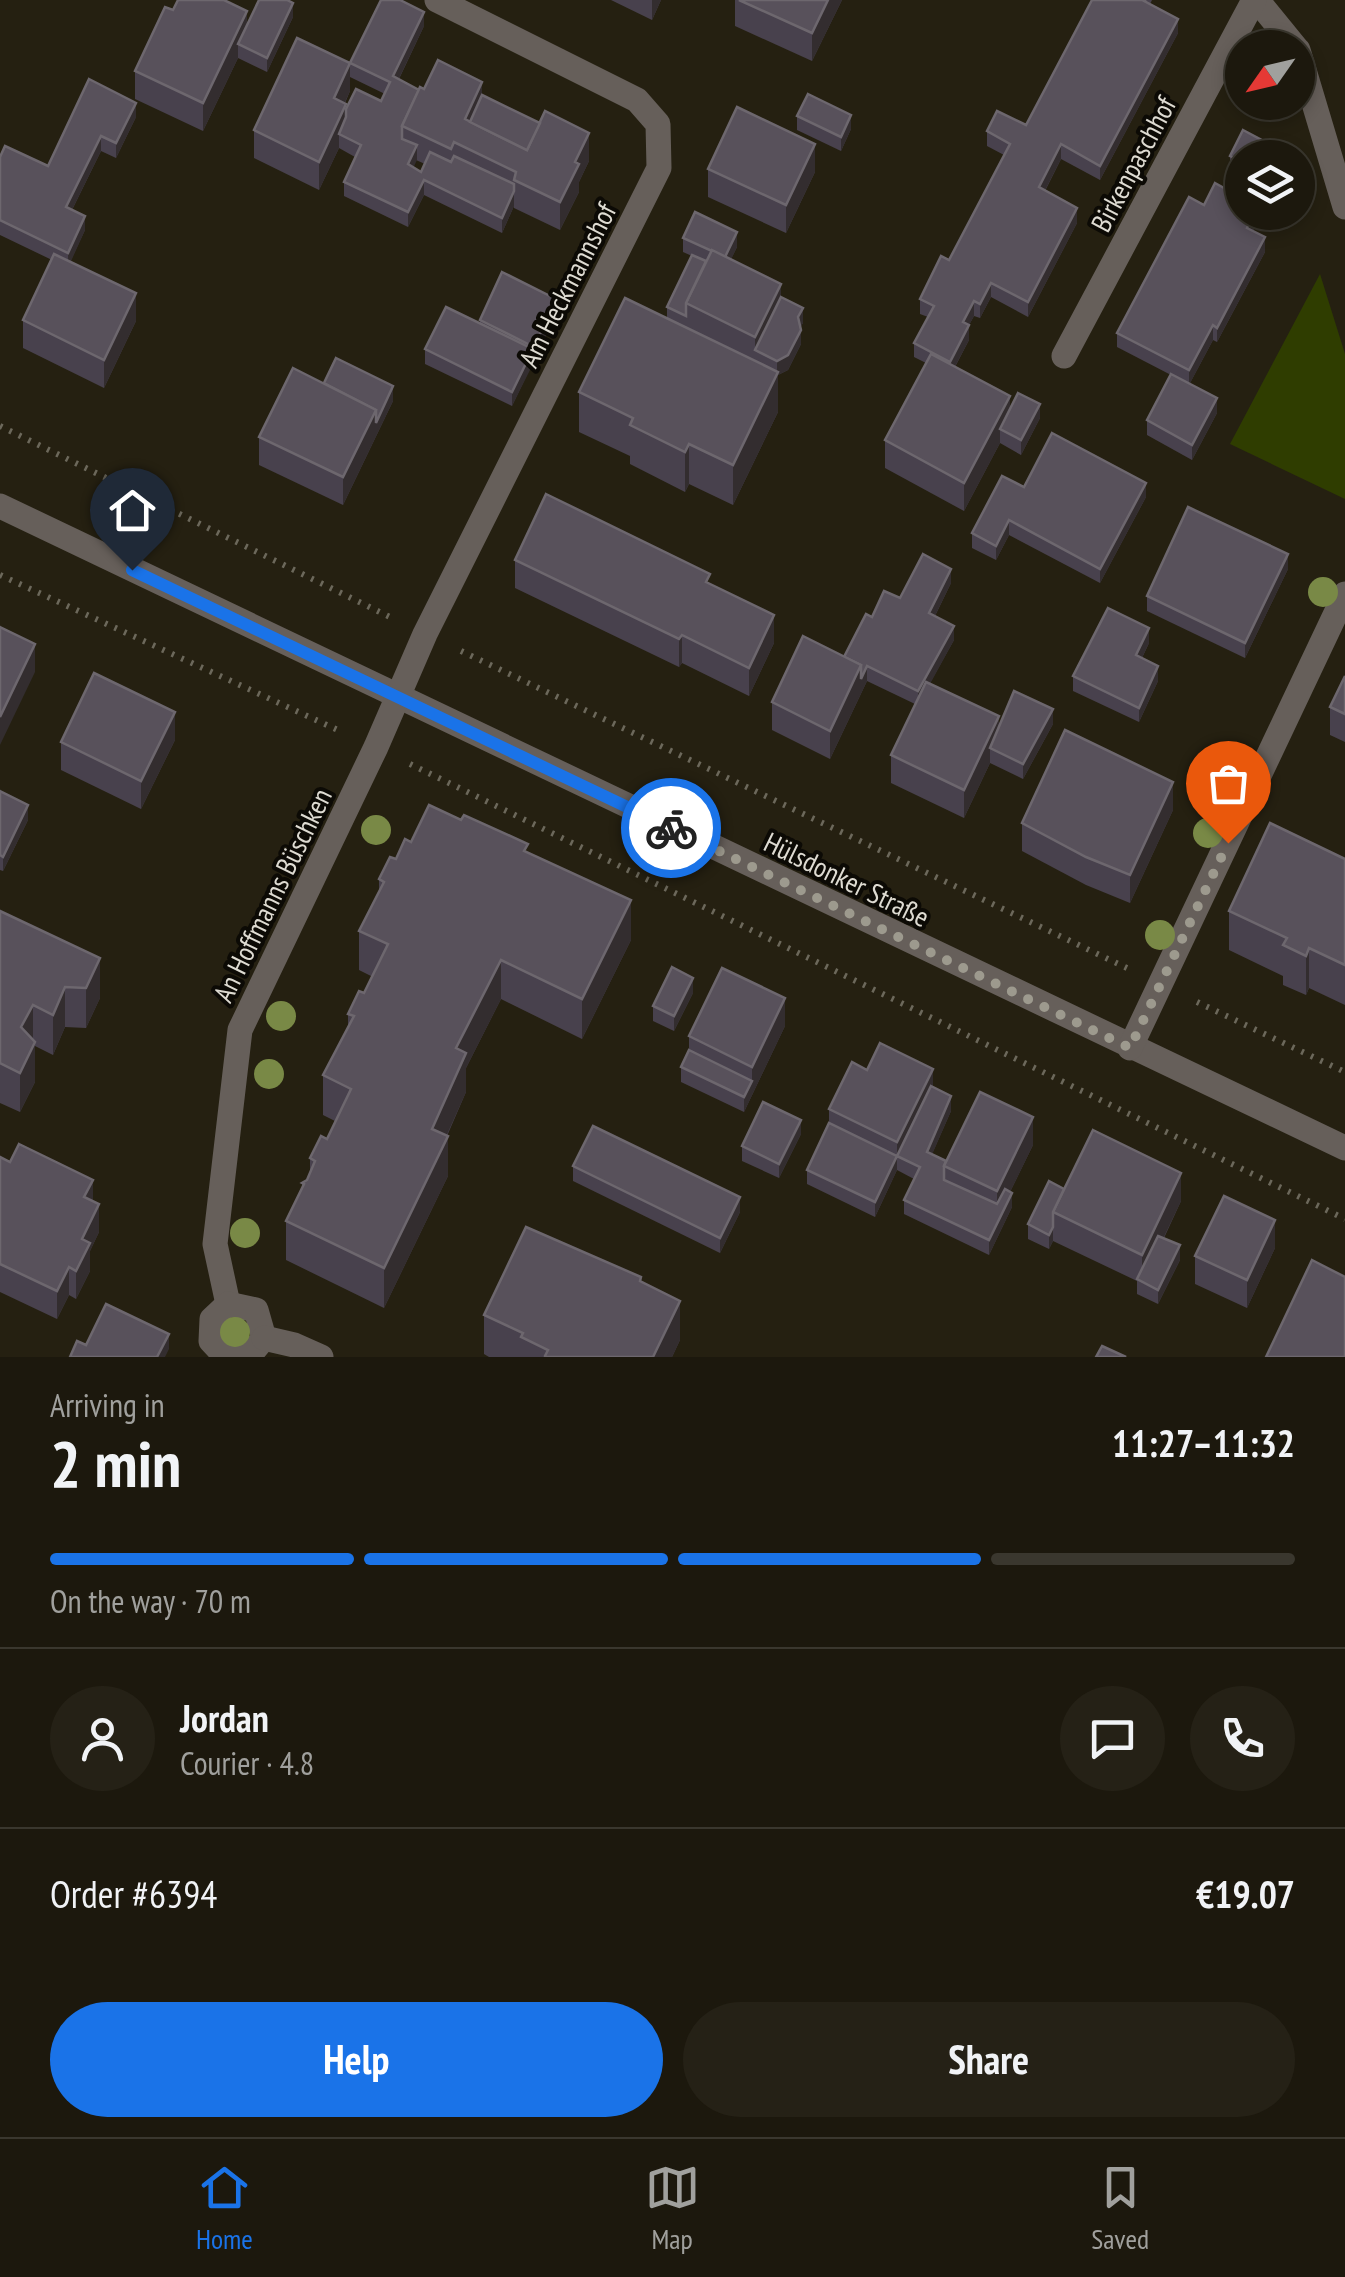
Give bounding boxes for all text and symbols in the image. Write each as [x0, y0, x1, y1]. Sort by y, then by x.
north arrow [1225, 30, 1315, 120]
map controls [1225, 30, 1315, 230]
street label: Birkenpaschhof [1082, 88, 1185, 238]
button: layers [1225, 140, 1315, 230]
street label: Am Heckmannshof [510, 195, 625, 373]
pin [90, 468, 175, 571]
icon: home [105, 483, 160, 538]
pin [1186, 741, 1271, 844]
icon: bag [1201, 756, 1256, 811]
courier [621, 778, 721, 878]
street label: An Hoffmanns Büschken [204, 782, 340, 1008]
icon: bike [644, 801, 699, 856]
street label: Hülsdonker Straße [758, 823, 936, 935]
text: Arriving in [50, 1384, 165, 1426]
text: 11:27–11:32 [1112, 1418, 1295, 1467]
text: 2 min [50, 1421, 181, 1505]
text: On the way · 70 m [50, 1580, 251, 1622]
button: person [50, 1686, 155, 1791]
button: chat [1060, 1686, 1165, 1791]
button: phone [1190, 1686, 1295, 1791]
text: Jordan [180, 1693, 269, 1742]
text: Courier · 4.8 [180, 1742, 314, 1784]
text: Order #6394 [50, 1869, 217, 1918]
text: €19.07 [1196, 1869, 1295, 1918]
button: Help [50, 2002, 663, 2117]
button: Share [683, 2002, 1295, 2117]
tab: Home [196, 2160, 253, 2257]
tab: Map [645, 2160, 700, 2257]
tab: Saved [1091, 2160, 1149, 2257]

